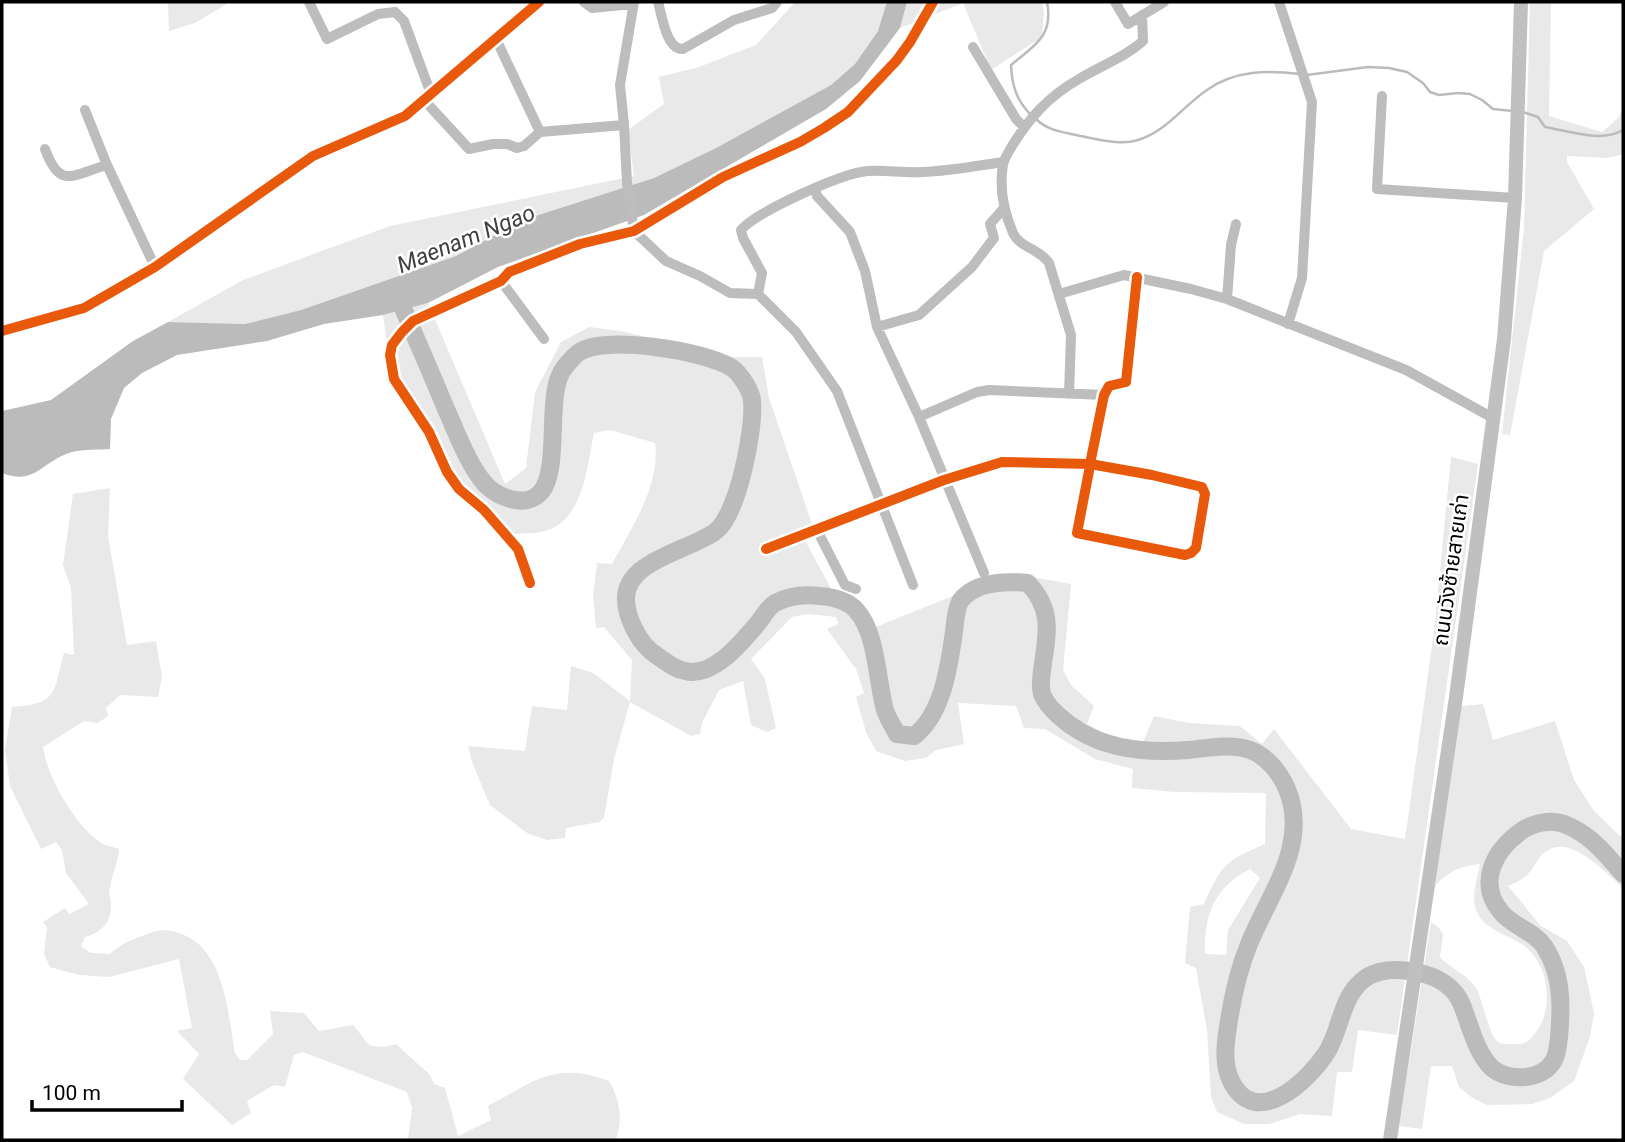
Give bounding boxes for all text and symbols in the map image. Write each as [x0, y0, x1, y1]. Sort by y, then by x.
water label: Maenam Ngao [393, 199, 539, 279]
street label: ถนนวังซ้ายสายเก่า [1428, 493, 1474, 647]
scale bar [32, 1068, 182, 1112]
text: 100 m [42, 1081, 101, 1105]

